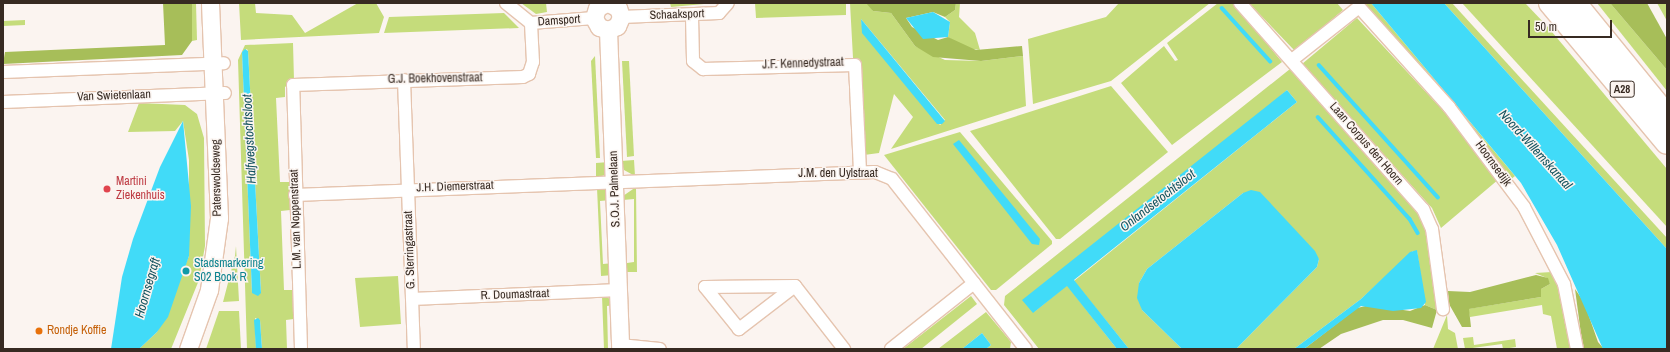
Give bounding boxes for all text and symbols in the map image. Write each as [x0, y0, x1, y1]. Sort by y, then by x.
street label: Schaaksport [649, 7, 705, 23]
street label: Damsport [537, 12, 581, 30]
scale bar [1530, 12, 1614, 38]
text: 50 m [1535, 19, 1557, 35]
street label: J.F. Kennedystraat [762, 55, 844, 73]
street label: G.J. Boekhovenstraat [388, 71, 482, 87]
road number: A28 [1609, 80, 1635, 98]
street label: Van Swietenlaan [77, 88, 151, 104]
water label: Halfwegstochtsloot [240, 94, 260, 184]
street label: Laan Corpus den Hoorn [1326, 100, 1406, 188]
water label: Noord-Willemskanaal [1495, 107, 1575, 193]
street label: Paterswoldseweg [209, 139, 225, 217]
street label: Hoornsedijk [1472, 139, 1514, 189]
street label: S.O.J. Palmelaan [606, 150, 624, 228]
street label: J.M. den Uylstraat [798, 167, 878, 181]
water label: Onlandsetochtsloot [1117, 167, 1199, 235]
street label: L.M. van Noppenstraat [287, 169, 305, 269]
place label: Martini Ziekenhuis [116, 175, 165, 203]
street label: J.H. Diemerstraat [416, 178, 494, 196]
marker: Martini Ziekenhuis [101, 183, 113, 195]
street label: G. Sterringastraat [401, 211, 419, 289]
water label: Hoornsegraft [132, 256, 164, 320]
place label: Stadsmarkering S02 Book R [194, 257, 263, 285]
marker: Stadsmarkering S02 Book R [181, 266, 191, 276]
street label: R. Doumastraat [480, 287, 550, 303]
place label: Rondje Koffie [47, 324, 106, 338]
marker: Rondje Koffie [34, 326, 44, 336]

